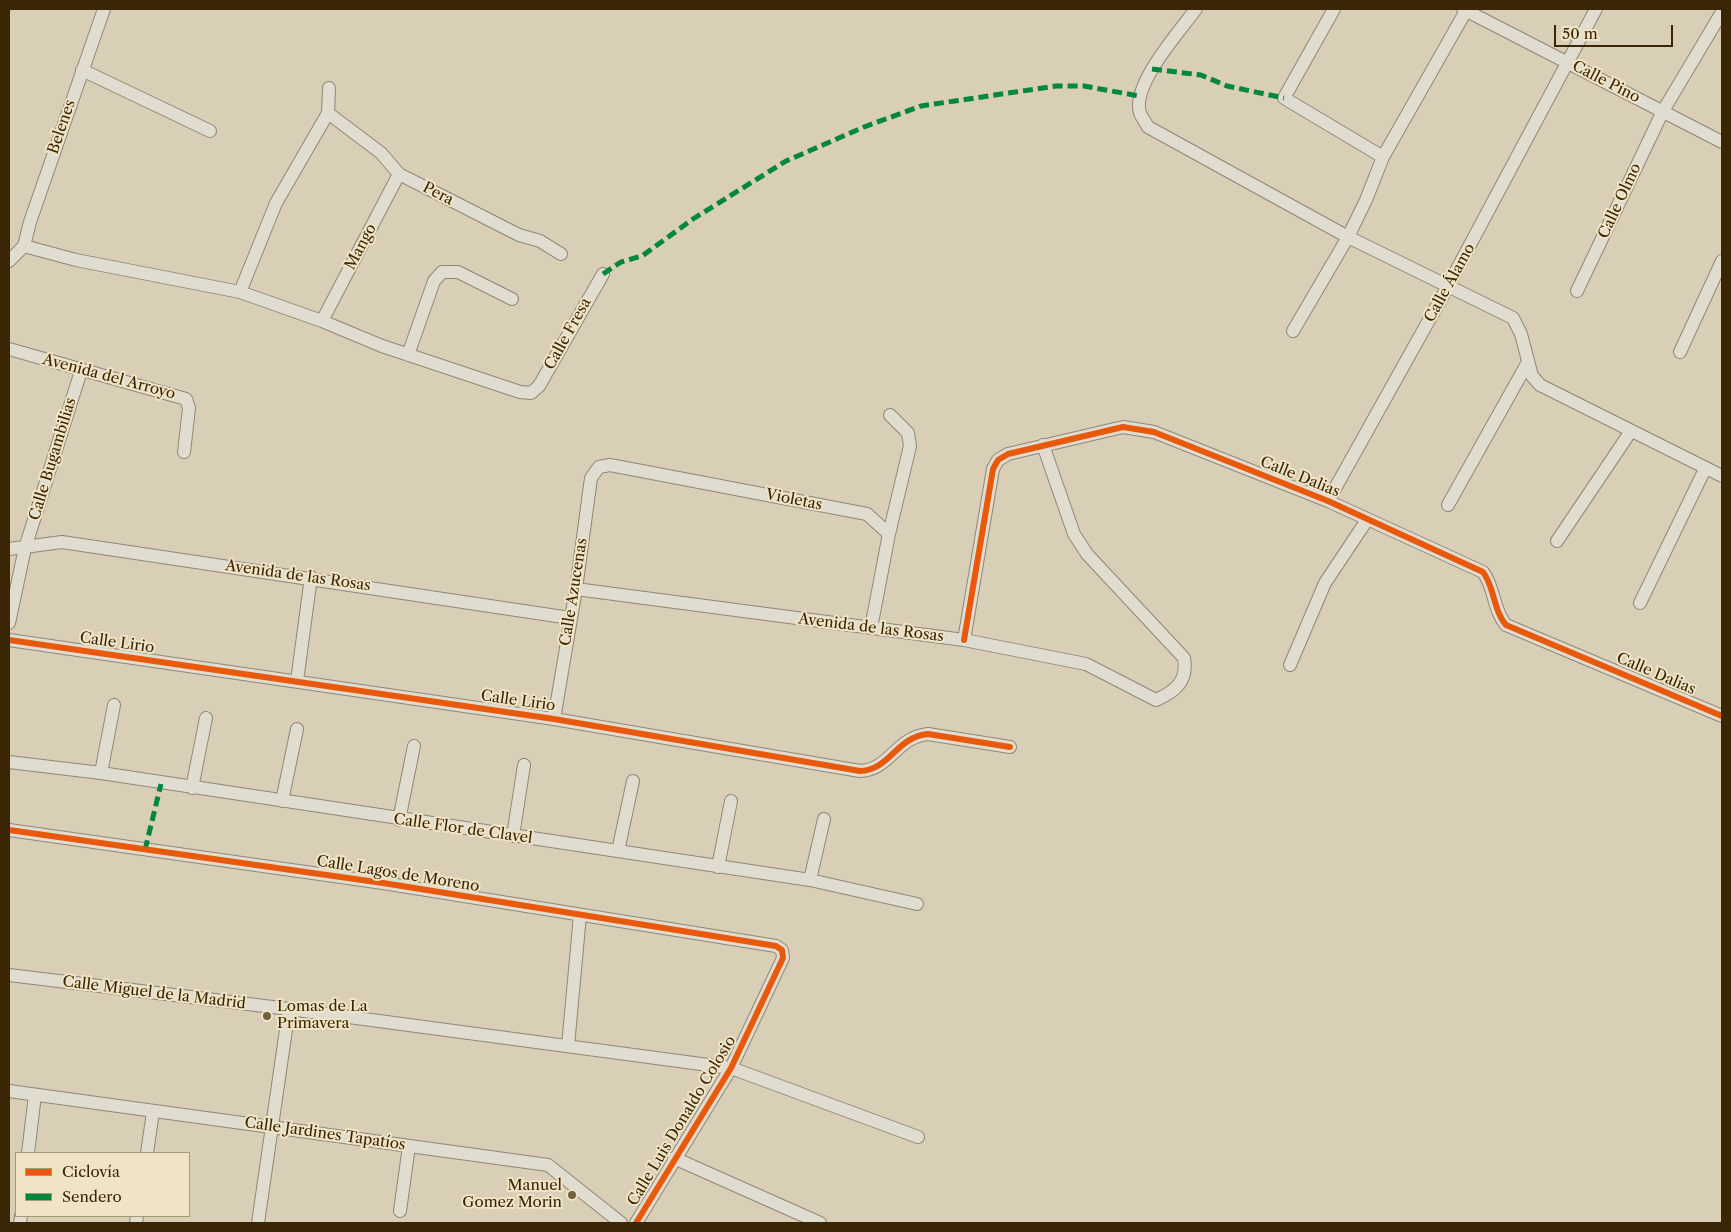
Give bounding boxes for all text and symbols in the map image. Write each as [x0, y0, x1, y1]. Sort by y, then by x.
scale bar [1556, 15, 1675, 47]
text: 50 m [1562, 24, 1598, 43]
street label: Calle Pino [1569, 57, 1643, 107]
street label: Belenes [44, 98, 80, 156]
street label: Calle Olmo [1595, 161, 1645, 241]
street label: Pera [420, 179, 456, 209]
street label: Mango [341, 221, 381, 273]
street label: Calle Álamo [1421, 240, 1479, 326]
street label: Calle Fresa [541, 295, 595, 373]
street label: Avenida del Arroyo [41, 351, 177, 403]
street label: Calle Bugambilias [26, 395, 80, 523]
street label: Calle Dalias [1258, 453, 1342, 501]
street label: Violetas [764, 486, 824, 514]
street label: Calle Azucenas [557, 537, 591, 647]
street label: Avenida de las Rosas [224, 557, 372, 595]
street label: Avenida de las Rosas [797, 610, 945, 646]
street label: Calle Lirio [78, 629, 156, 657]
street label: Calle Dalias [1614, 649, 1698, 699]
street label: Calle Lirio [479, 687, 557, 715]
street label: Calle Flor de Clavel [392, 810, 534, 848]
street label: Calle Lagos de Moreno [315, 852, 481, 896]
street label: Calle Miguel de la Madrid [61, 973, 247, 1013]
place label: Lomas de La Primavera [277, 998, 368, 1033]
marker: Lomas de La Primavera [261, 1010, 273, 1022]
street label: Calle Luis Donaldo Colosio [624, 1033, 740, 1209]
street label: Calle Jardines Tapatíos [243, 1114, 407, 1154]
legend [15, 1152, 190, 1217]
text: Ciclovía [62, 1162, 120, 1181]
place label: Manuel Gomez Morin [462, 1177, 562, 1212]
text: Sendero [62, 1187, 122, 1206]
marker: Manuel Gomez Morin [566, 1189, 578, 1201]

